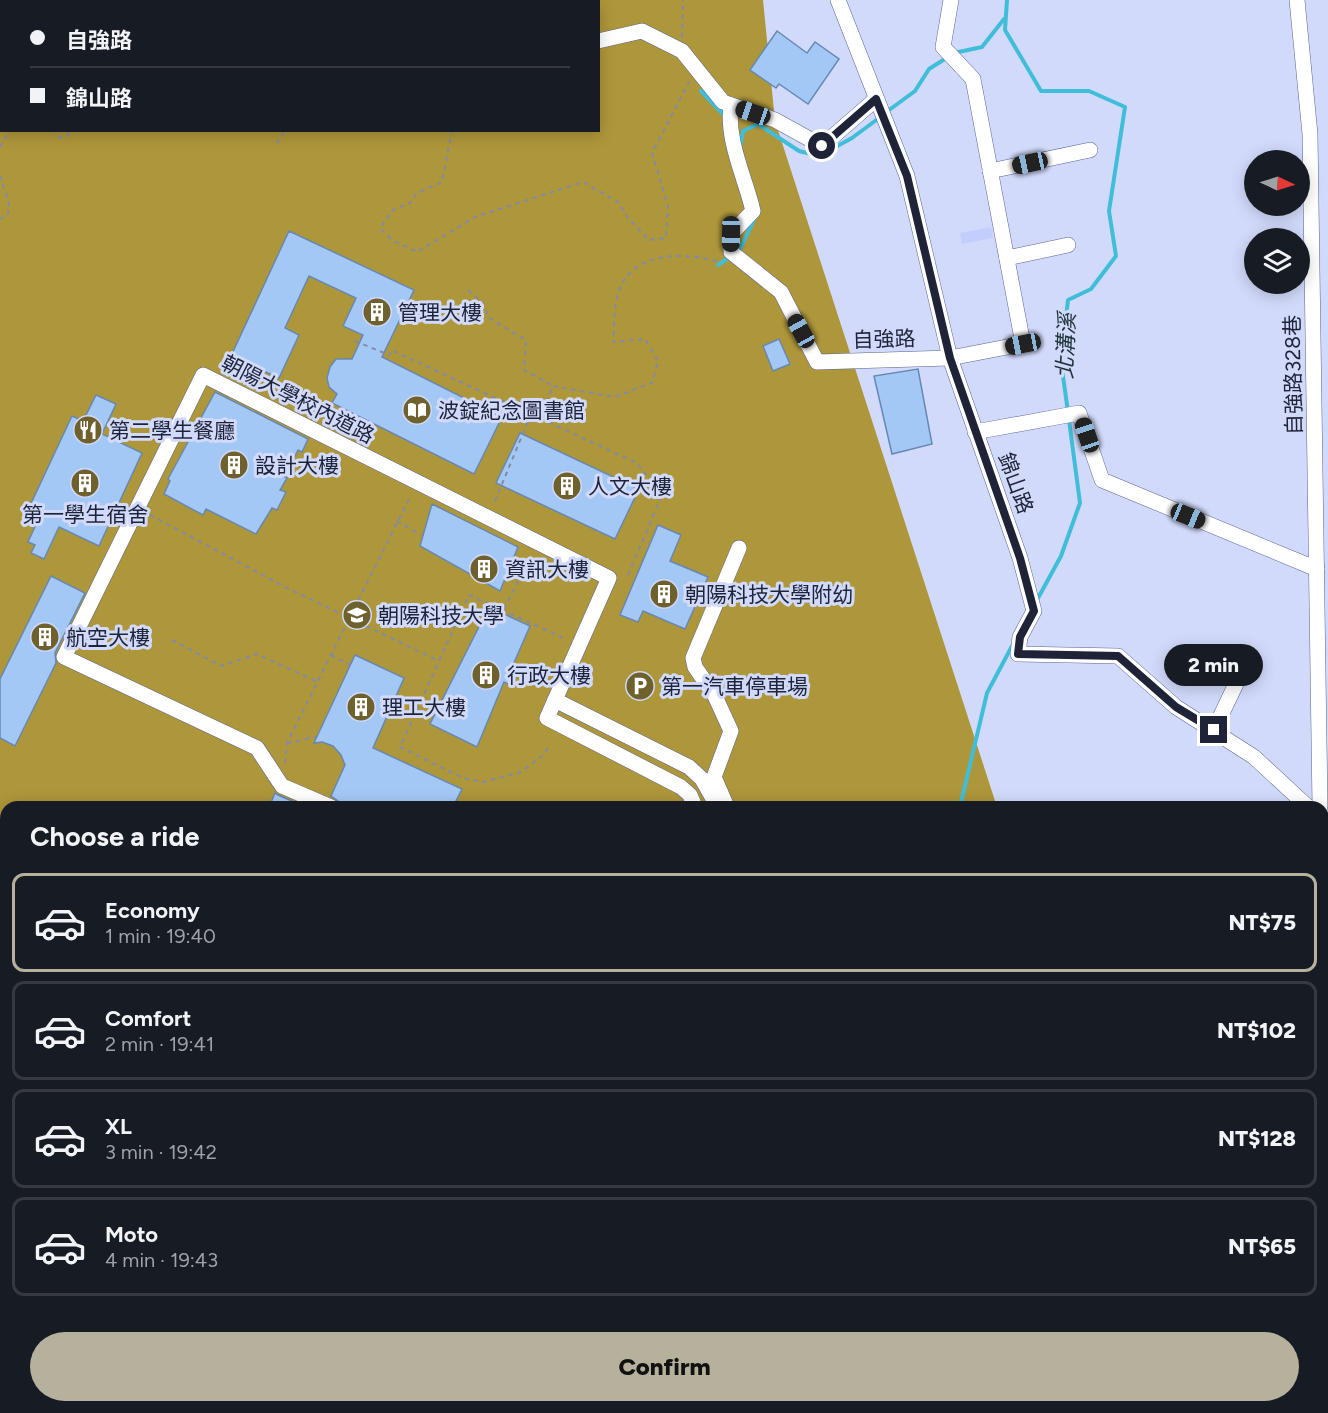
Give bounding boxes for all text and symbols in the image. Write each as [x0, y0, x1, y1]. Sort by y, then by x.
text: 自強路 [66, 27, 132, 54]
text: 錦山路 [66, 85, 132, 112]
car [733, 99, 773, 127]
route start [808, 132, 835, 159]
car [1011, 150, 1049, 176]
north arrow [1244, 150, 1310, 216]
map controls [1244, 150, 1310, 294]
car [722, 216, 740, 252]
button: layers [1244, 228, 1310, 294]
building icon: 管理大樓 [361, 296, 393, 328]
place label: 管理大樓 [398, 300, 482, 325]
water label: 北溝溪 [1051, 310, 1081, 379]
car [784, 311, 818, 351]
street label: 自強路328巷 [1279, 315, 1307, 435]
street label: 自強路 [852, 325, 916, 353]
car [1004, 332, 1042, 356]
street label: 朝陽大學校內道路 [217, 350, 379, 448]
library icon: 波錠紀念圖書館 [401, 394, 433, 426]
place label: 波錠紀念圖書館 [438, 398, 585, 423]
restaurant icon: 第二學生餐廳 [72, 414, 104, 446]
car [1073, 415, 1101, 455]
place label: 第二學生餐廳 [109, 418, 235, 443]
building icon: 設計大樓 [218, 449, 250, 481]
street label: 錦山路 [993, 449, 1039, 517]
place label: 設計大樓 [255, 453, 339, 478]
building icon: 第一學生宿舍 [69, 467, 101, 499]
building icon: 人文大樓 [551, 470, 583, 502]
place label: 人文大樓 [588, 474, 672, 499]
car [1168, 501, 1208, 531]
place label: 第一學生宿舍 [22, 502, 148, 527]
building icon: 資訊大樓 [468, 553, 500, 585]
place label: 資訊大樓 [505, 557, 589, 582]
building icon: 朝陽科技大學附幼 [648, 578, 680, 610]
place label: 朝陽科技大學附幼 [685, 582, 853, 607]
school or university icon: 朝陽科技大學 [341, 599, 373, 631]
place label: 朝陽科技大學 [378, 603, 504, 628]
building icon: 航空大樓 [29, 621, 61, 653]
place label: 航空大樓 [66, 625, 150, 650]
callout: 2 min [1164, 643, 1264, 685]
text: 2 min [1188, 653, 1239, 677]
building icon: 行政大樓 [470, 659, 502, 691]
place label: 行政大樓 [507, 663, 591, 688]
parking icon: 第一汽車停車場 [624, 670, 656, 702]
place label: 第一汽車停車場 [661, 674, 808, 699]
building icon: 理工大樓 [345, 691, 377, 723]
place label: 理工大樓 [382, 695, 466, 720]
route end [1200, 716, 1227, 743]
text: Choose a ride [30, 820, 199, 853]
icon: car [33, 896, 87, 950]
text: Economy [105, 897, 200, 924]
text: NT$75 [1228, 909, 1296, 936]
text: 1 min · 19:40 [105, 924, 216, 948]
icon: car [33, 1004, 87, 1058]
text: Comfort [105, 1005, 191, 1032]
text: NT$102 [1217, 1017, 1296, 1044]
text: 2 min · 19:41 [105, 1032, 214, 1056]
icon: car [33, 1112, 87, 1166]
text: XL [105, 1113, 132, 1140]
text: NT$128 [1218, 1125, 1296, 1152]
text: 3 min · 19:42 [105, 1140, 217, 1164]
icon: car [33, 1220, 87, 1274]
text: Moto [105, 1221, 158, 1248]
text: NT$65 [1228, 1233, 1296, 1260]
text: 4 min · 19:43 [105, 1248, 218, 1272]
button: Confirm [30, 1332, 1299, 1401]

